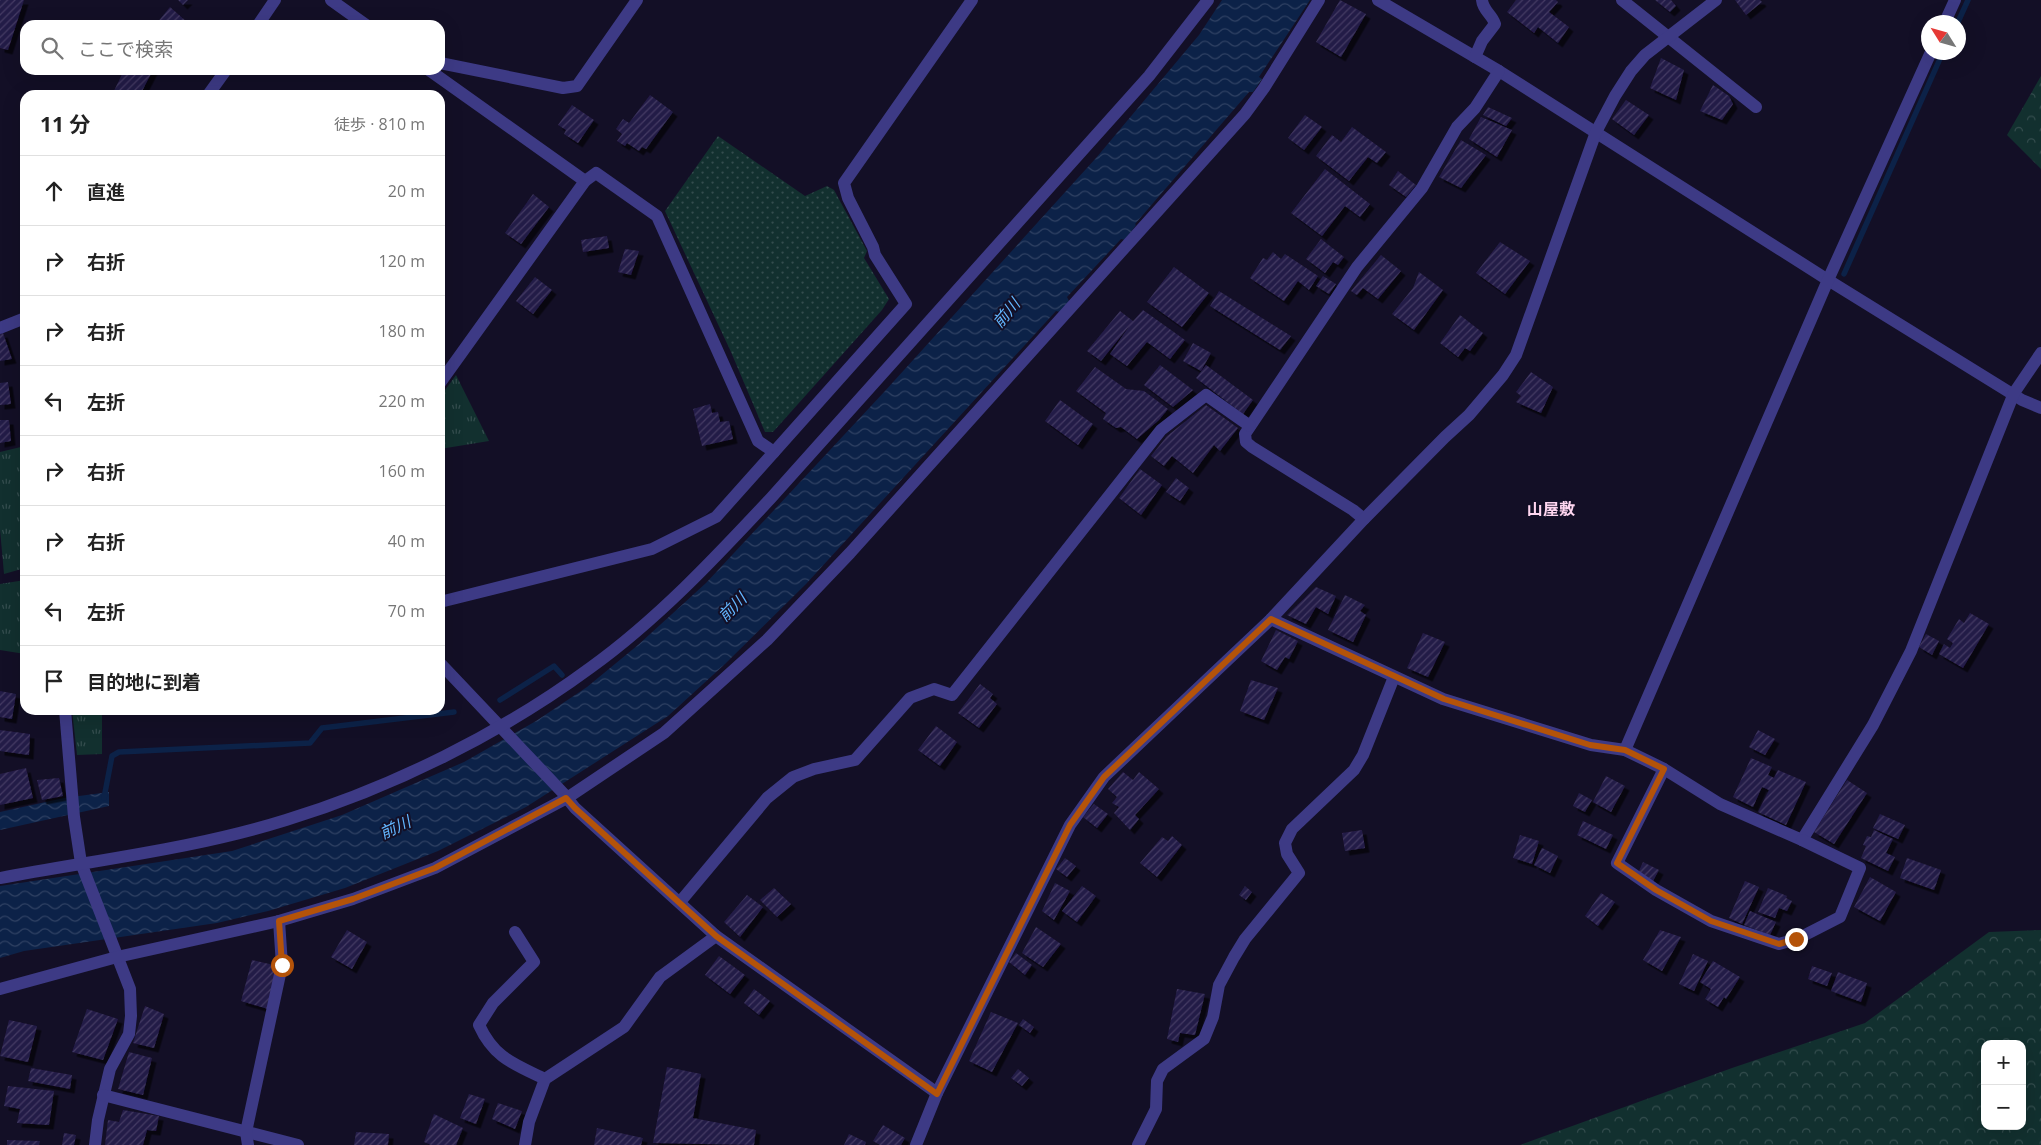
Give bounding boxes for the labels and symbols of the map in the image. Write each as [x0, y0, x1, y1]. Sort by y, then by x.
north arrow [1921, 15, 1966, 60]
water label: 前川 [987, 292, 1026, 332]
district label: 山屋敷 [1527, 498, 1575, 520]
water label: 前川 [713, 586, 753, 626]
water label: 前川 [376, 809, 416, 844]
route end [1785, 928, 1808, 951]
route start [271, 954, 294, 977]

